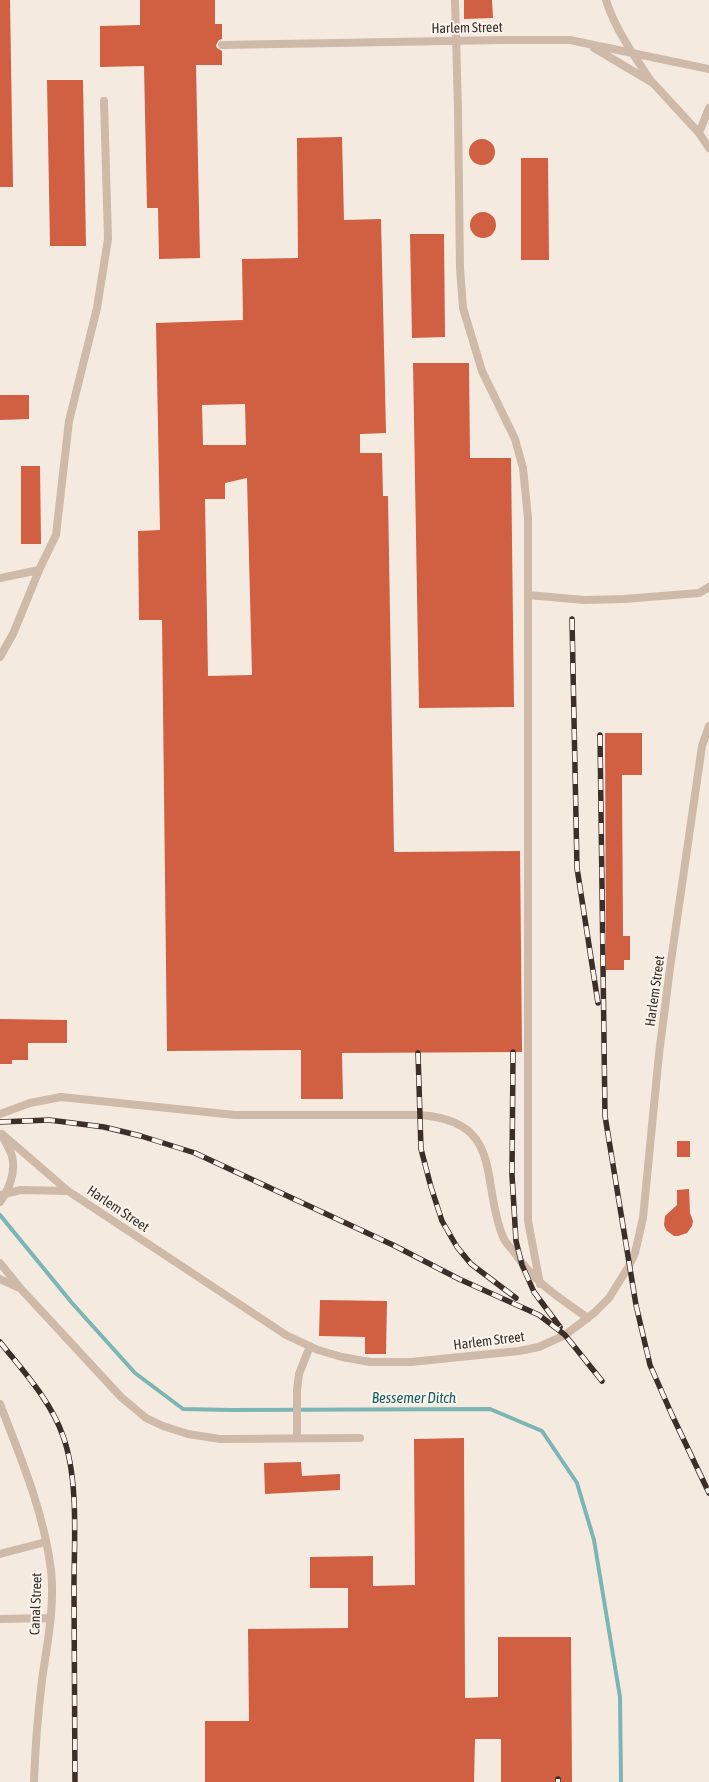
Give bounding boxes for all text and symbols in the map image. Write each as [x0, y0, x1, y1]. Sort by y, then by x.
street label: Harlem Street [431, 19, 503, 37]
street label: Harlem Street [642, 954, 668, 1028]
street label: Harlem Street [84, 1182, 152, 1236]
street label: Harlem Street [453, 1328, 525, 1354]
water label: Bessemer Ditch [372, 1389, 456, 1407]
street label: Canal Street [27, 1572, 45, 1636]

